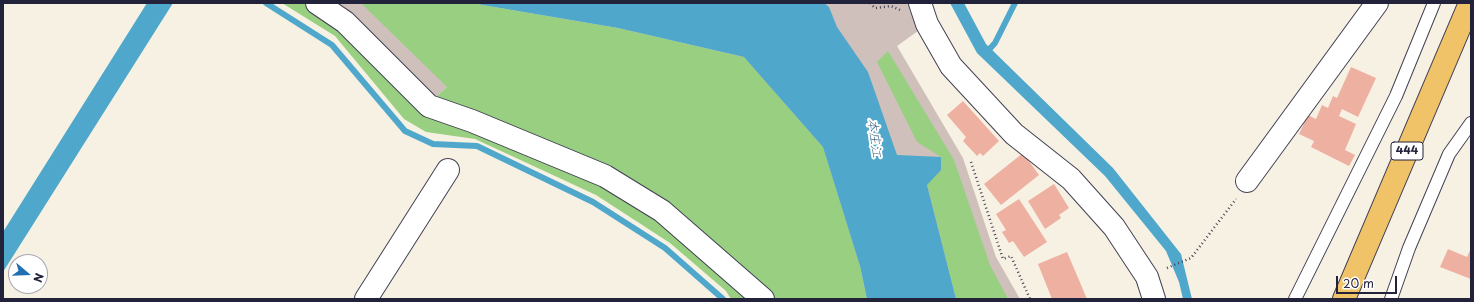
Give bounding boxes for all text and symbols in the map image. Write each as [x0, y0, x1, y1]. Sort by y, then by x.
water label: 本庄江 [864, 118, 884, 158]
road number: 444 [1391, 142, 1423, 160]
north arrow [8, 254, 48, 294]
scale bar [1338, 268, 1399, 294]
text: N [29, 271, 48, 285]
text: 20 m [1343, 274, 1374, 292]

